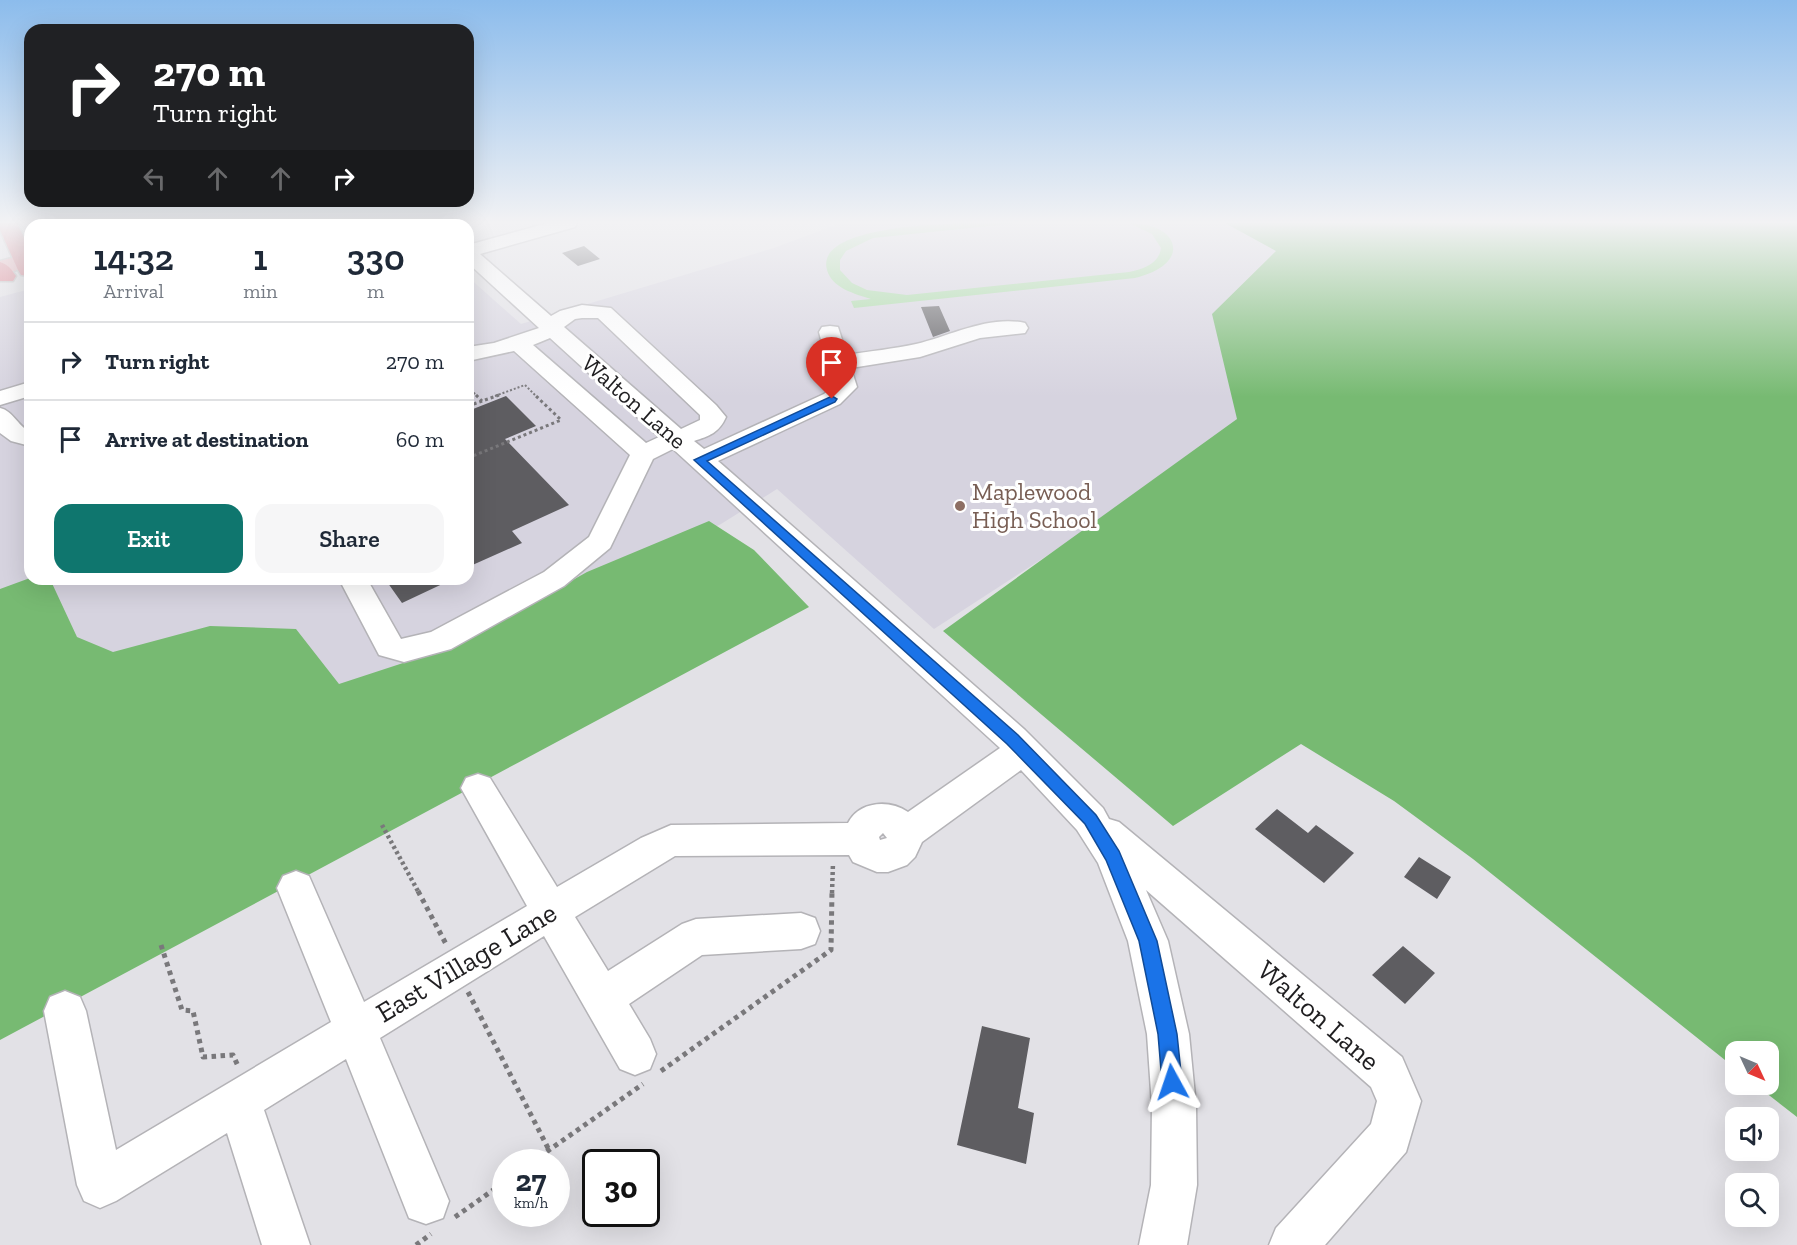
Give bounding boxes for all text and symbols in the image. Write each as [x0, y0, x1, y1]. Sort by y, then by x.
text: 270 m [153, 46, 265, 97]
icon: right [54, 48, 132, 126]
text: Turn right [153, 97, 277, 129]
icon: left [138, 162, 171, 195]
icon: ahead [201, 162, 234, 195]
icon: ahead [264, 162, 297, 195]
icon: right [327, 162, 360, 195]
text: 14:32 [93, 236, 174, 279]
text: 1 [253, 236, 267, 279]
text: 330 [347, 236, 405, 279]
text: Arrival [103, 279, 164, 303]
text: min [243, 279, 278, 303]
text: m [367, 279, 384, 303]
pin [806, 337, 857, 399]
icon: right [54, 345, 87, 378]
icon: arrive [815, 346, 848, 379]
text: Turn right [105, 348, 209, 375]
text: 270 m [386, 348, 444, 375]
street label: Walton Lane [576, 348, 693, 455]
icon: arrive [54, 423, 87, 456]
text: Arrive at destination [105, 426, 308, 453]
text: 60 m [396, 426, 444, 453]
place label: Maplewood High School [972, 477, 1097, 534]
marker: Maplewood High School [953, 499, 967, 513]
button: Exit [54, 504, 243, 573]
button: Share [255, 504, 444, 573]
street label: East Village Lane [370, 896, 563, 1029]
street label: Walton Lane [1251, 953, 1386, 1077]
north arrow [1725, 1041, 1779, 1095]
map controls [1725, 1041, 1779, 1227]
position arrow [1140, 1050, 1204, 1114]
button: sound [1725, 1107, 1779, 1161]
speed limit sign: 30 [582, 1149, 660, 1227]
text: 27 [516, 1163, 546, 1199]
button: search [1725, 1173, 1779, 1227]
text: km/h [514, 1194, 548, 1212]

